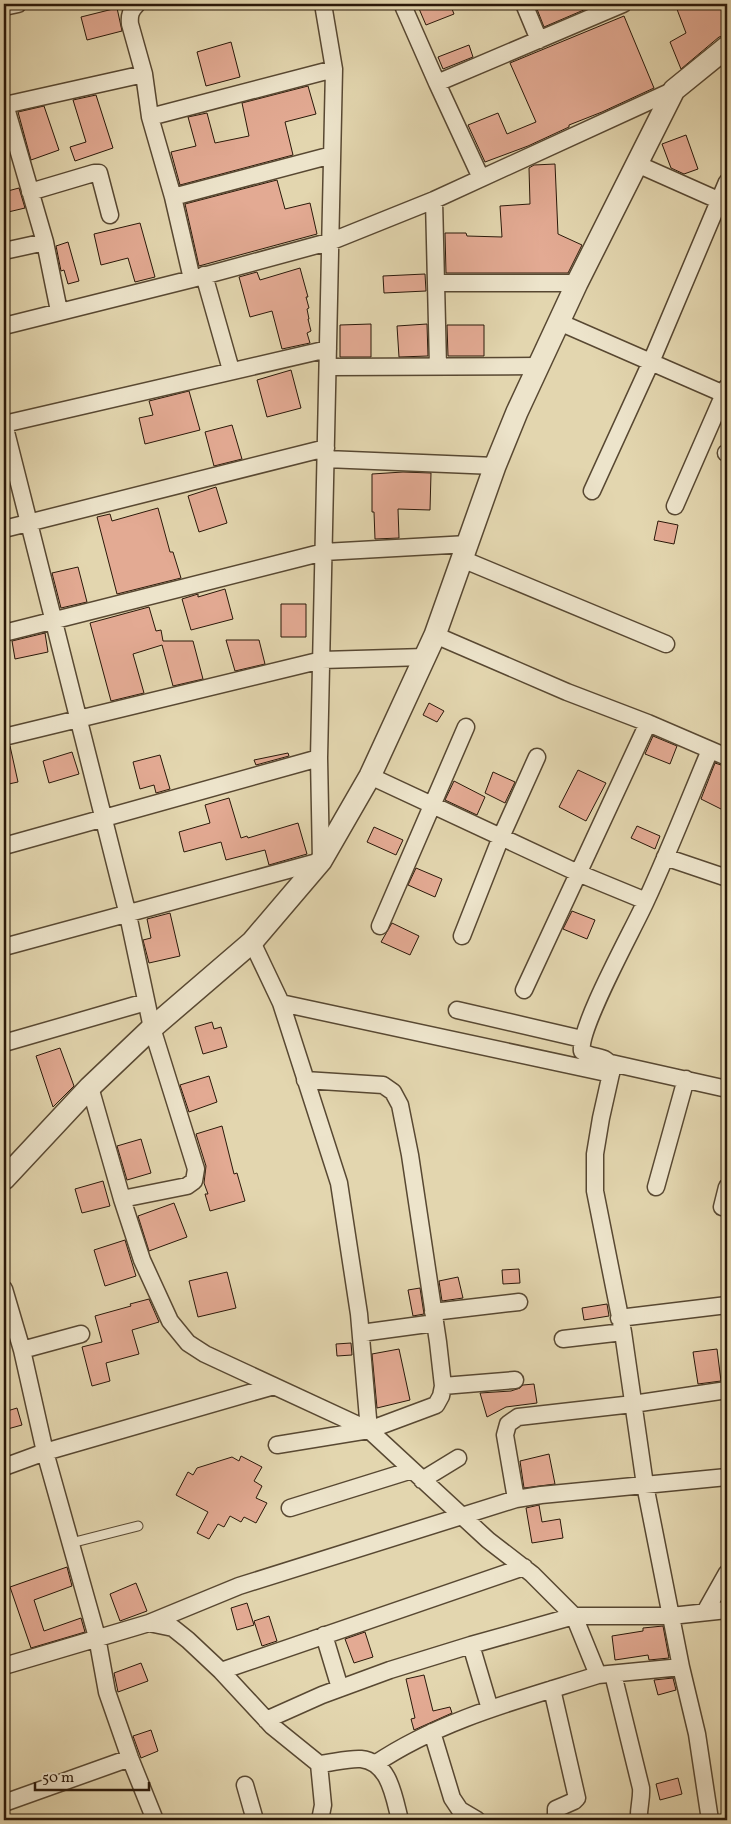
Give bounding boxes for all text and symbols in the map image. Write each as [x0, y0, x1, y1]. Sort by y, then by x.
scale bar [35, 1759, 149, 1791]
text: 50 m [42, 1768, 74, 1789]

